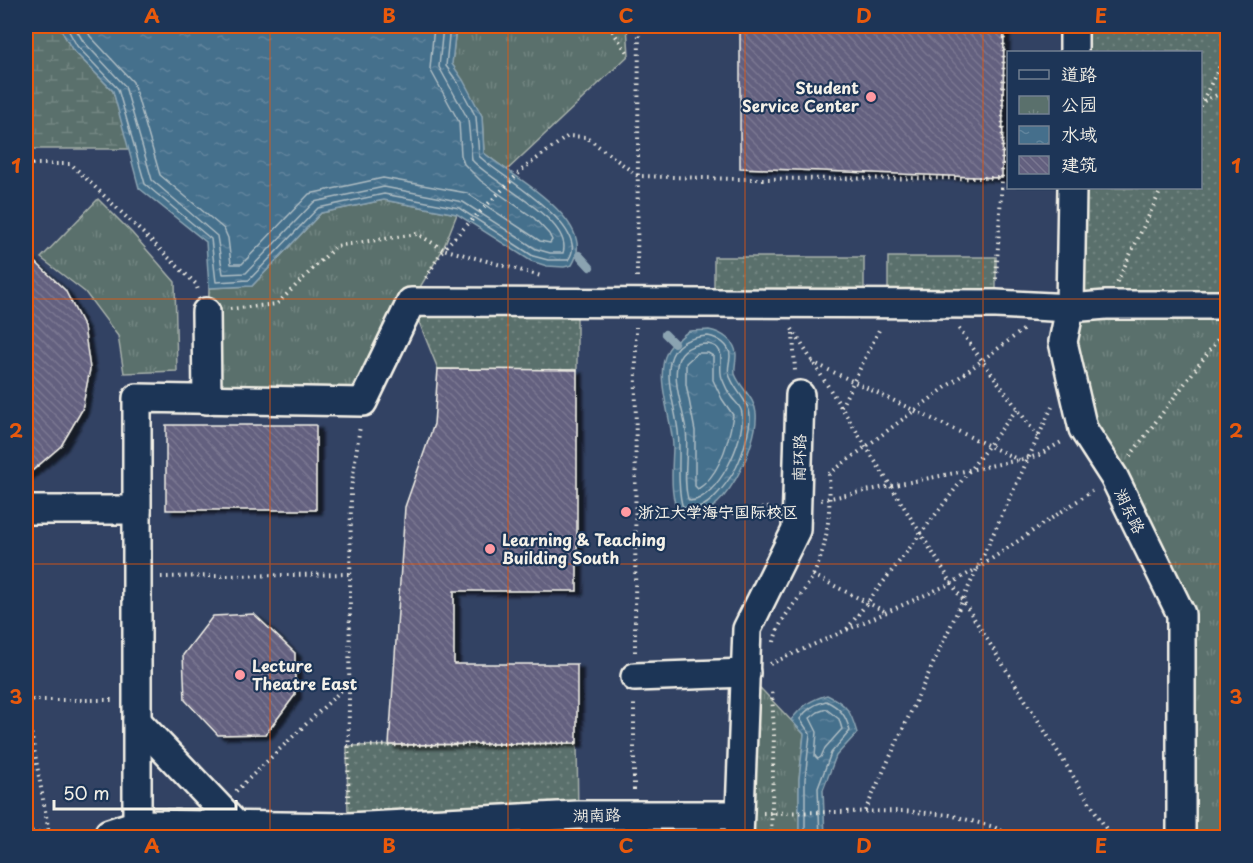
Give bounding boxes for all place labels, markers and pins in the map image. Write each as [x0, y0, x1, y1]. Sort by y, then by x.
place label: Student Service Center [742, 75, 860, 117]
marker: Student Service Center [864, 90, 878, 104]
place label: 浙江大学海宁国际校区 [638, 499, 798, 523]
marker: 浙江大学海宁国际校区 [619, 505, 633, 519]
place label: Learning & Teaching Building South [502, 527, 666, 569]
marker: Learning & Teaching Building South [483, 542, 497, 556]
place label: Lecture Theatre East [252, 653, 358, 695]
marker: Lecture Theatre East [233, 668, 247, 682]

